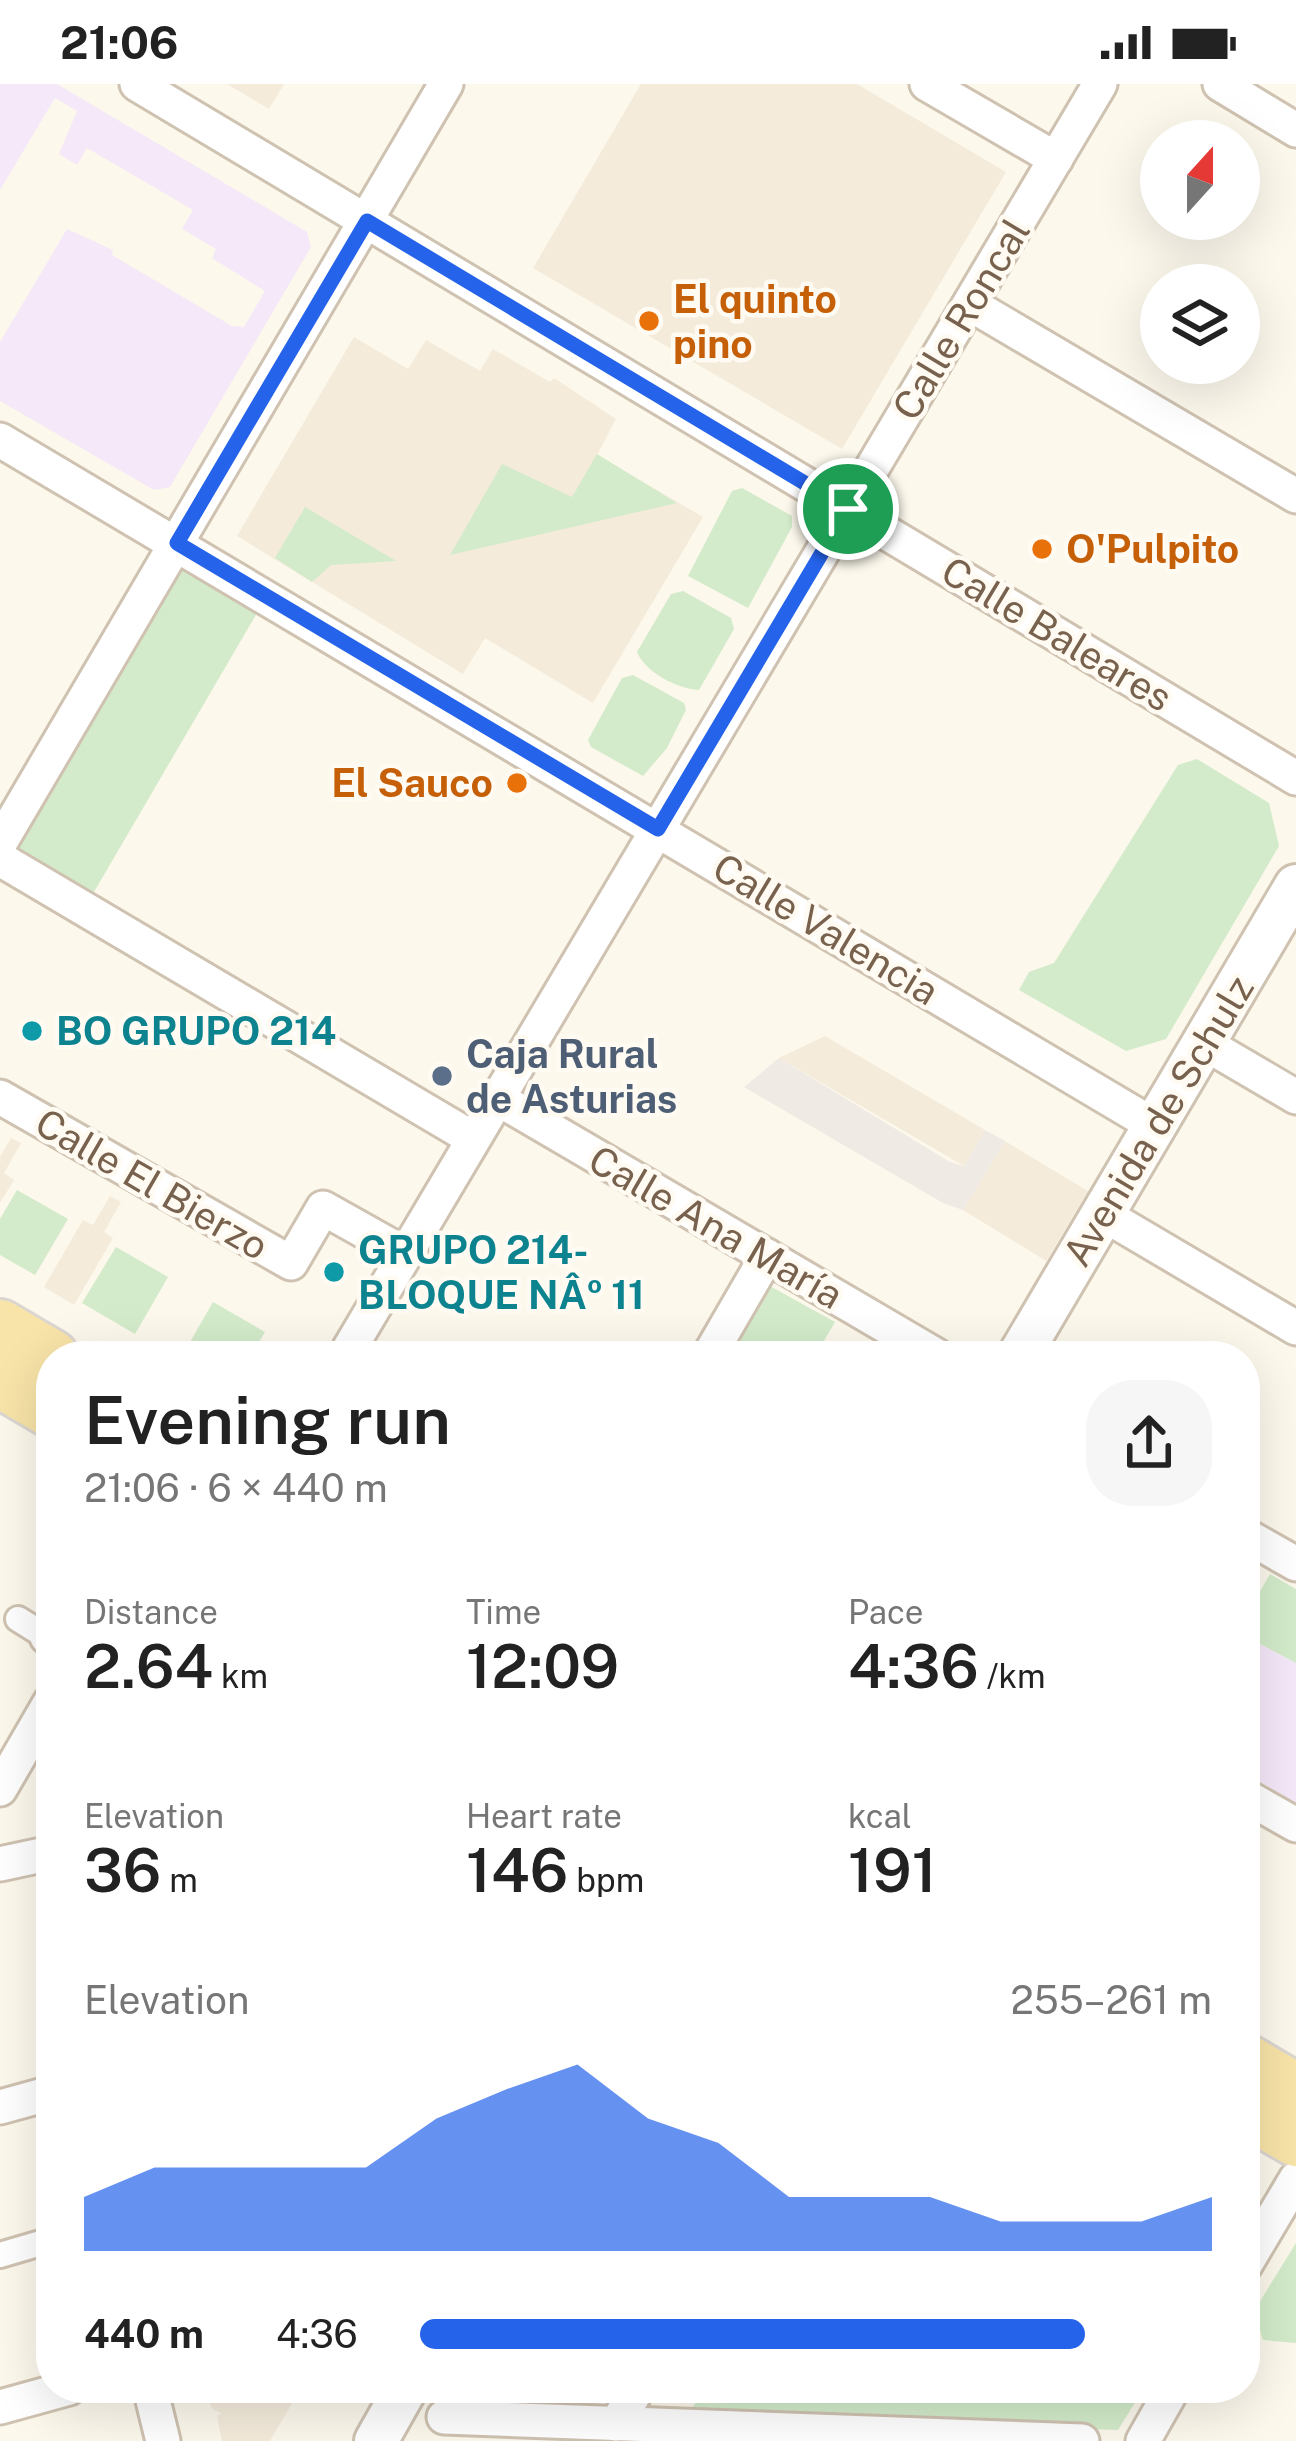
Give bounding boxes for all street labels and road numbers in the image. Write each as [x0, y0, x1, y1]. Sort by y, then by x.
street label: Calle Roncal [883, 210, 1039, 428]
street label: Calle Baleares [934, 547, 1180, 721]
street label: Calle Valencia [705, 844, 947, 1014]
street label: Avenida de Schulz [1053, 968, 1263, 1274]
street label: Calle El Bierzo [28, 1099, 276, 1269]
street label: Calle Ana María [581, 1136, 851, 1318]

